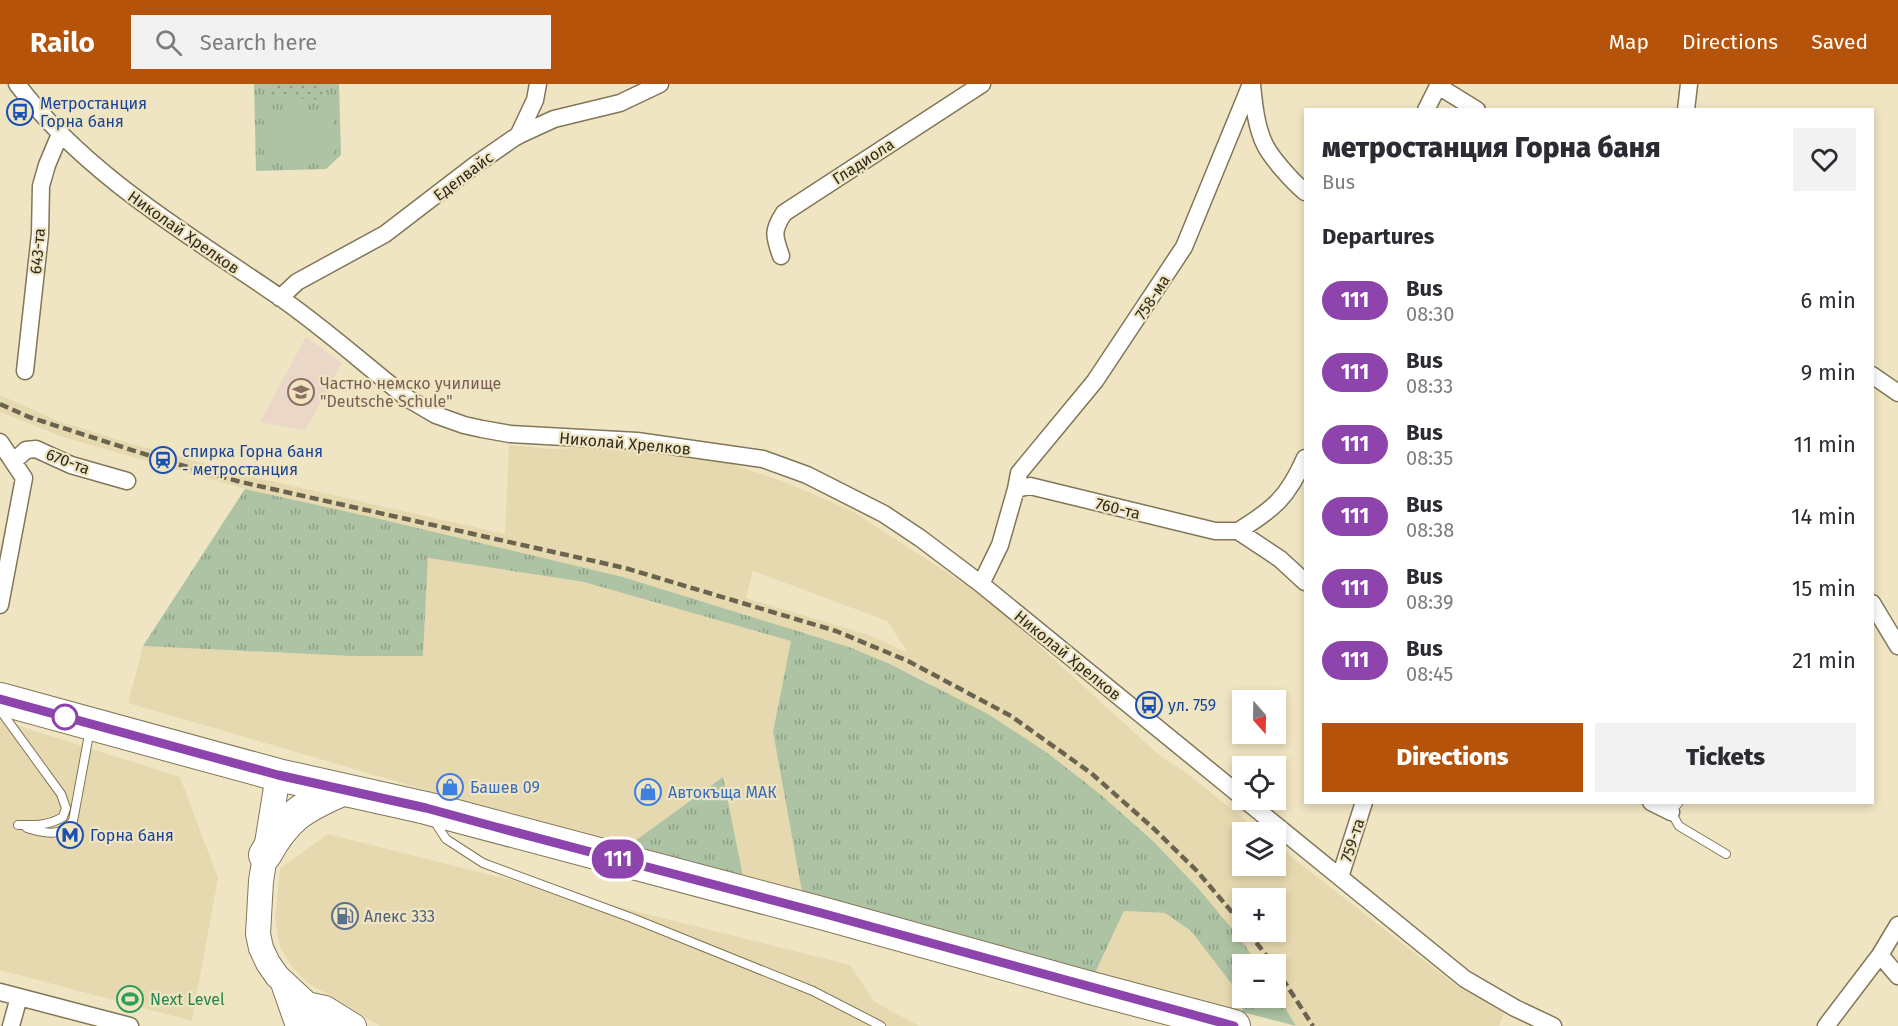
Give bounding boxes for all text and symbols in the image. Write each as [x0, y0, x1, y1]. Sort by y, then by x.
search box [131, 15, 551, 69]
text: Railo [30, 26, 95, 59]
icon: search [152, 26, 185, 59]
text: Search here [200, 29, 317, 56]
text: Map [1609, 29, 1649, 55]
text: Directions [1682, 29, 1778, 55]
text: Saved [1811, 29, 1868, 55]
place label: Метростанция Горна баня [40, 94, 147, 131]
bus stop icon: Метростанция Горна баня [5, 97, 35, 127]
button: heart [1793, 128, 1856, 191]
text: метростанция Горна баня [1322, 131, 1661, 164]
street label: Гладиола [829, 134, 898, 188]
street label: Еделвайс [430, 148, 497, 205]
text: Bus [1322, 170, 1355, 194]
street label: Николай Хрелков [124, 187, 243, 278]
text: Departures [1322, 223, 1434, 250]
street label: 643-та [26, 227, 49, 275]
street label: 758-ма [1131, 271, 1174, 323]
text: Bus [1406, 275, 1443, 302]
text: 111 [1341, 287, 1369, 313]
text: 6 min [1800, 287, 1856, 314]
text: 08:30 [1406, 302, 1454, 326]
text: Bus [1406, 347, 1443, 374]
text: 111 [1341, 359, 1369, 385]
text: 9 min [1801, 359, 1856, 386]
place label: Частно немско училище "Deutsche Schule" [320, 374, 501, 411]
text: 08:33 [1406, 374, 1453, 398]
school or university icon: Частно немско училище "Deutsche Schule" [286, 377, 316, 407]
text: Bus [1406, 419, 1443, 446]
street label: Николай Хрелков [558, 428, 692, 459]
text: 111 [1341, 431, 1369, 457]
text: 11 min [1793, 431, 1856, 458]
place label: спирка Горна баня - метростанция [182, 442, 323, 479]
street label: 670-та [43, 444, 92, 478]
station icon: спирка Горна баня - метростанция [148, 445, 178, 475]
text: 08:35 [1406, 446, 1453, 470]
text: Bus [1406, 491, 1443, 518]
street label: 760-та [1093, 494, 1142, 523]
text: 111 [1341, 503, 1369, 529]
text: 14 min [1791, 503, 1856, 530]
text: 08:38 [1406, 518, 1454, 542]
text: Bus [1406, 563, 1443, 590]
text: 111 [1341, 575, 1369, 601]
text: 15 min [1792, 575, 1856, 602]
text: 08:39 [1406, 590, 1453, 614]
street label: Николай Хрелков [1010, 606, 1125, 704]
text: Bus [1406, 635, 1443, 662]
text: 111 [1341, 647, 1369, 673]
text: 21 min [1792, 647, 1856, 674]
text: 08:45 [1406, 662, 1453, 686]
bus stop icon: ул. 759 [1134, 690, 1164, 720]
north arrow [1232, 690, 1286, 744]
map controls [1232, 690, 1286, 1008]
place label: ул. 759 [1168, 696, 1216, 715]
unlabelled marker [52, 704, 78, 730]
button: Directions [1322, 723, 1583, 792]
button: Tickets [1595, 723, 1856, 792]
button: locate [1232, 756, 1286, 810]
shop icon: Башев 09 [435, 772, 465, 802]
shop icon: Автокъща МАК [633, 777, 663, 807]
place label: Башев 09 [470, 778, 540, 797]
place label: Автокъща МАК [668, 783, 777, 802]
street label: 759-та [1337, 816, 1368, 864]
metro station icon: Горна баня [55, 820, 85, 850]
button: layers [1232, 822, 1286, 876]
place label: Горна баня [90, 826, 174, 845]
line badge: 111 [584, 840, 652, 878]
text: 111 [604, 846, 632, 872]
button: + [1232, 888, 1286, 942]
fuel station icon: Алекс 333 [330, 901, 360, 931]
place label: Алекс 333 [364, 907, 435, 926]
button: − [1232, 954, 1286, 1008]
sports icon: Next Level [115, 984, 145, 1014]
place label: Next Level [150, 990, 225, 1009]

